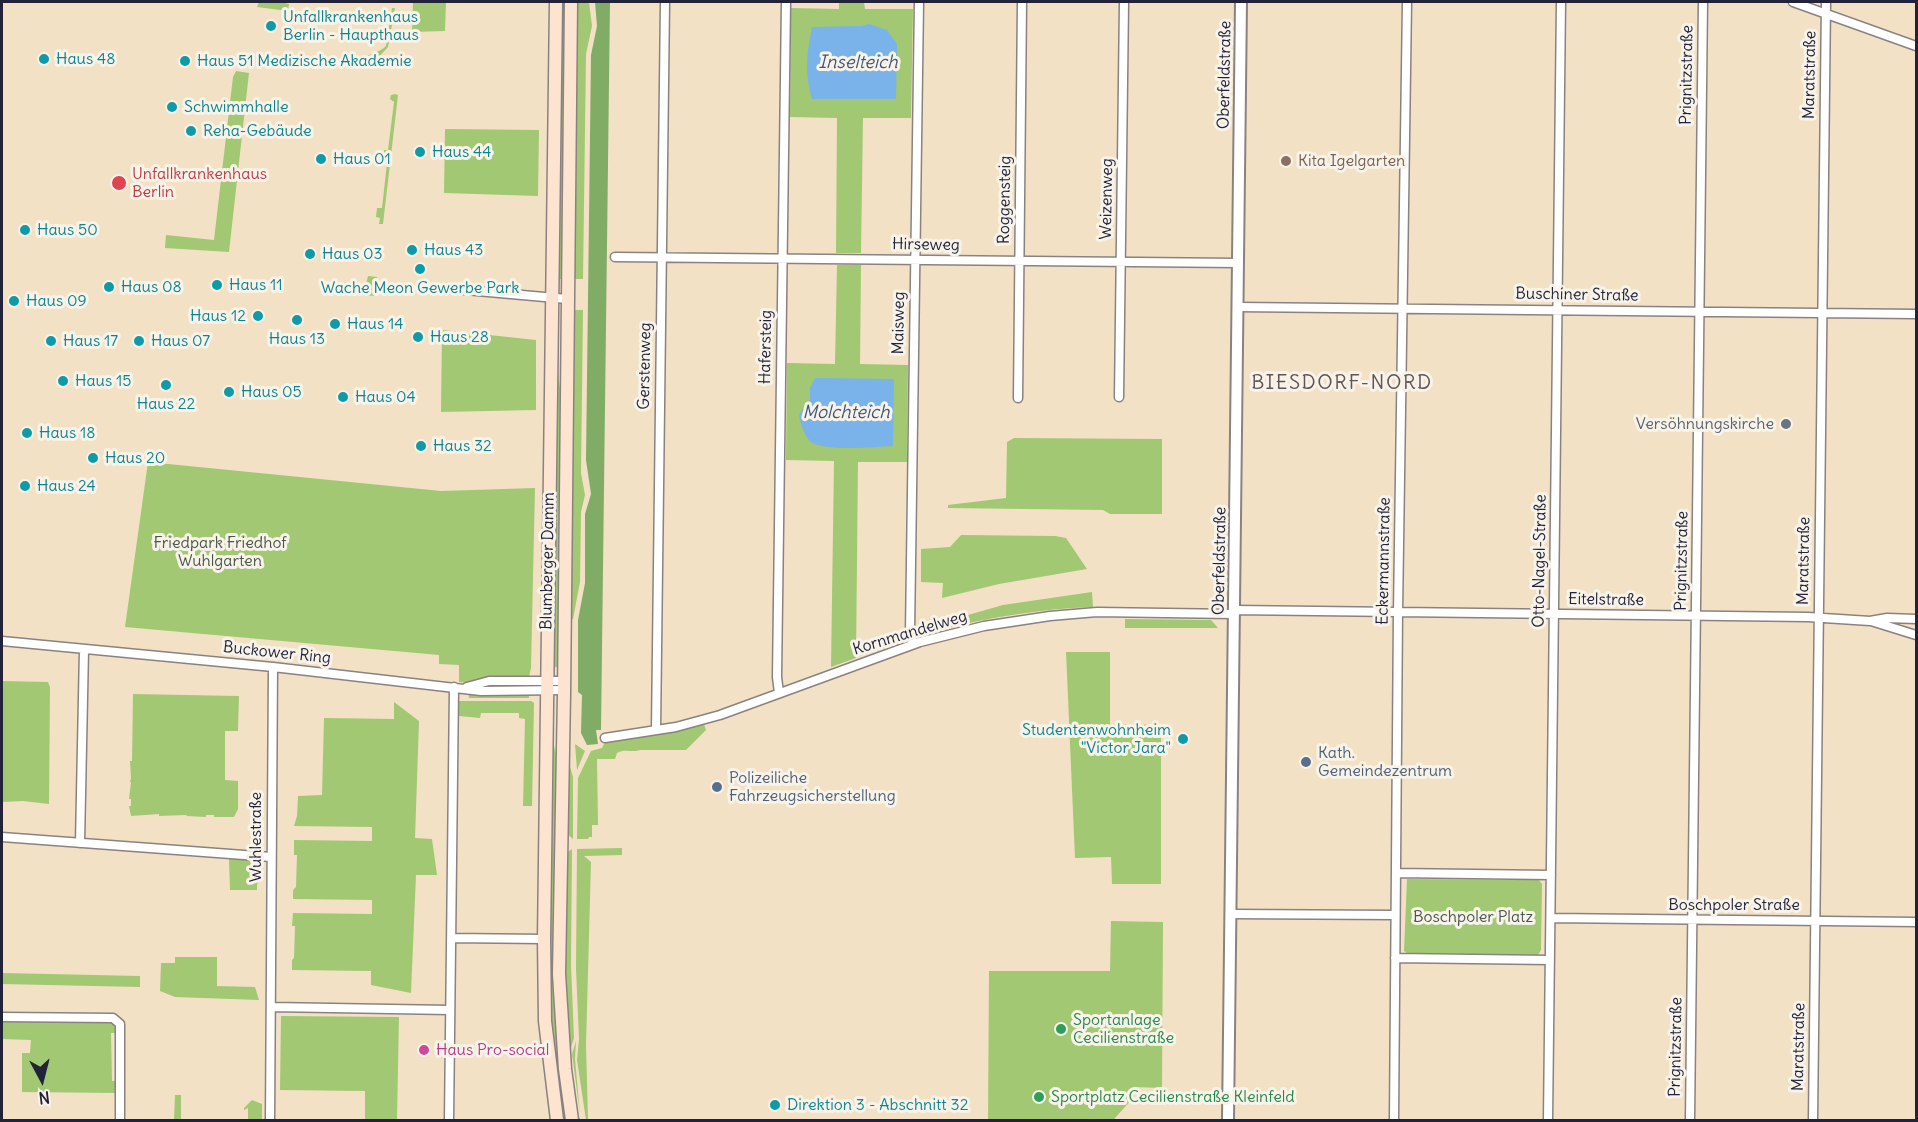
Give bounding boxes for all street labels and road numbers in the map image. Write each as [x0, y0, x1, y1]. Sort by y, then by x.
street label: Oberfeldstraße [1214, 21, 1236, 129]
street label: Prignitzstraße [1677, 25, 1697, 125]
street label: Maratstraße [1800, 31, 1820, 119]
street label: Roggensteig [995, 156, 1015, 244]
street label: Weizenweg [1097, 158, 1117, 240]
street label: Hirseweg [892, 235, 960, 255]
street label: Buschiner Straße [1515, 284, 1639, 306]
street label: Maisweg [889, 291, 909, 355]
street label: Hafersteig [756, 310, 776, 384]
street label: Gerstenweg [635, 322, 655, 410]
street label: Blumberger Damm [537, 492, 559, 630]
street label: Otto-Nagel-Straße [1529, 494, 1551, 628]
street label: Eckermannstraße [1373, 497, 1395, 625]
street label: Oberfeldstraße [1209, 507, 1231, 615]
street label: Prignitzstraße [1672, 511, 1692, 611]
street label: Maratstraße [1794, 517, 1814, 605]
street label: Eitelstraße [1568, 590, 1644, 610]
street label: Kornmandelweg [850, 606, 970, 660]
street label: Buckower Ring [222, 638, 332, 668]
street label: Wuhlestraße [246, 792, 266, 882]
street label: Boschpoler Straße [1668, 895, 1800, 915]
street label: Prignitzstraße [1666, 997, 1686, 1097]
street label: Maratstraße [1789, 1003, 1809, 1091]

